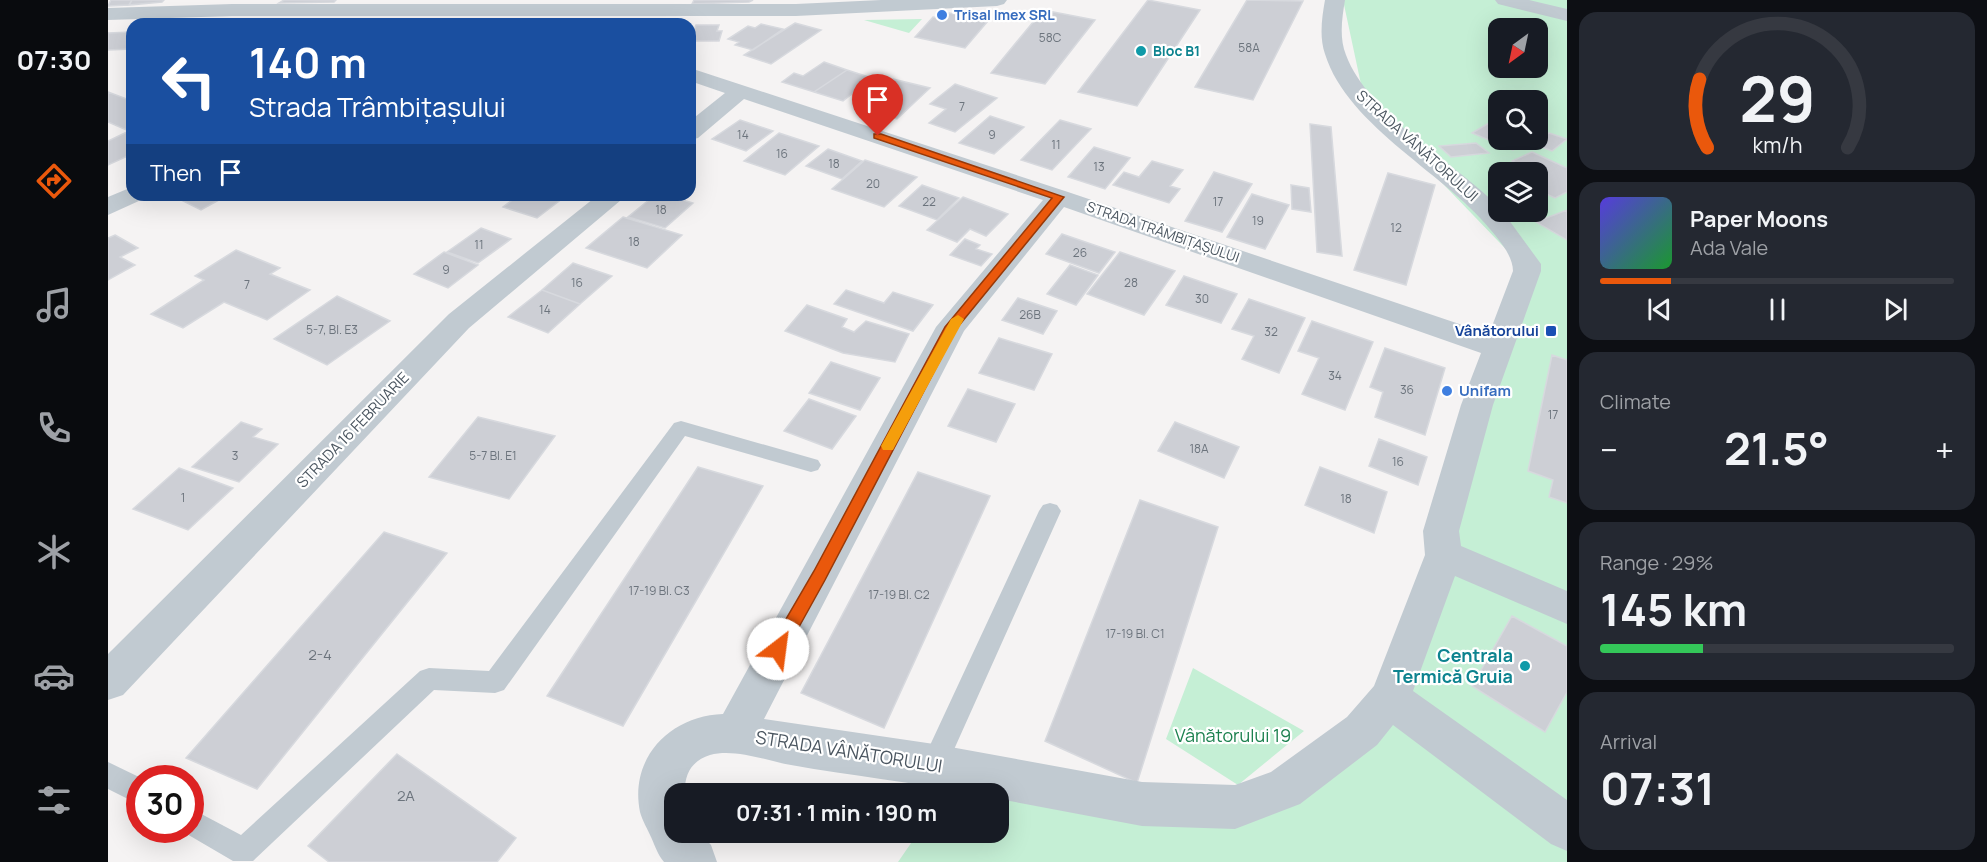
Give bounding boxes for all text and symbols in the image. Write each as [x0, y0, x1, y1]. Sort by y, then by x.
place label: Trisal Imex SRL [954, 5, 1055, 24]
marker: Trisal Imex SRL [935, 8, 949, 22]
north arrow [1488, 18, 1548, 78]
map controls [1488, 18, 1548, 222]
house number: 58C [1039, 29, 1062, 46]
text: 140 m [249, 33, 367, 91]
house number: 58A [1238, 39, 1260, 56]
text: 07:30 [17, 41, 91, 78]
place label: Bloc B1 [1153, 41, 1200, 60]
icon: left [150, 42, 228, 120]
marker: Bloc B1 [1134, 44, 1148, 58]
text: 29 [1739, 55, 1815, 141]
pin [852, 74, 903, 136]
icon: arrive [861, 83, 894, 116]
street label: STRADA VÂNĂTORULUI [1352, 85, 1483, 206]
text: Strada Trâmbițașului [249, 88, 506, 125]
button: search [1488, 90, 1548, 150]
house number: 7 [959, 98, 965, 115]
house number: 14 [737, 126, 749, 143]
house number: 9 [988, 126, 996, 143]
text: km/h [1752, 130, 1802, 159]
house number: 11 [1051, 136, 1061, 153]
house number: 16 [776, 145, 788, 162]
house number: 18 [828, 155, 840, 172]
icon: arrive [214, 156, 247, 189]
text: Then [150, 158, 202, 188]
house number: 13 [1093, 158, 1105, 175]
icon: directions [33, 160, 75, 202]
button: layers [1488, 162, 1548, 222]
house number: 20 [866, 175, 880, 192]
house number: 22 [922, 193, 936, 210]
house number: 17 [1213, 193, 1223, 210]
street label: STRADA TRÂMBIȚAȘULUI [1084, 196, 1242, 268]
house number: 18 [655, 201, 667, 218]
text: Paper Moons [1690, 204, 1828, 234]
house number: 19 [1252, 212, 1264, 229]
house number: 12 [1390, 219, 1402, 236]
house number: 18 [628, 233, 640, 250]
text: Ada Vale [1690, 234, 1768, 261]
house number: 11 [474, 236, 484, 253]
house number: 26 [1073, 244, 1087, 261]
house number: 9 [442, 261, 450, 278]
house number: 16 [571, 274, 583, 291]
house number: 28 [1124, 274, 1138, 291]
house number: 7 [244, 276, 250, 293]
icon: music [33, 284, 75, 326]
house number: 30 [1195, 290, 1209, 307]
icon: previous [1643, 293, 1676, 326]
icon: pause [1761, 293, 1794, 326]
icon: next [1879, 293, 1912, 326]
house number: 14 [539, 301, 551, 318]
house number: 26B [1019, 306, 1041, 323]
place label: Vânătorului [1455, 320, 1539, 341]
house number: 5-7, Bl. E3 [306, 321, 358, 338]
house number: 32 [1264, 323, 1278, 340]
marker: Vânătorului [1544, 324, 1558, 338]
street label: STRADA 16 FEBRUARIE [292, 367, 413, 492]
house number: 34 [1328, 367, 1342, 384]
place label: Unifam [1459, 380, 1511, 401]
house number: 36 [1400, 381, 1414, 398]
marker: Unifam [1440, 384, 1454, 398]
text: Climate [1600, 388, 1671, 415]
house number: 17 [1548, 406, 1558, 423]
icon: phone [33, 407, 75, 449]
text: 21.5° [1724, 417, 1829, 479]
text: − [1600, 427, 1618, 472]
text: + [1935, 427, 1954, 472]
house number: 18A [1189, 440, 1209, 457]
house number: 3 [232, 447, 238, 464]
house number: 5-7 Bl. E1 [469, 447, 517, 464]
house number: 16 [1392, 453, 1404, 470]
house number: 1 [181, 489, 185, 506]
house number: 18 [1340, 490, 1352, 507]
icon: climate [33, 531, 75, 573]
text: Range · 29% [1600, 549, 1714, 576]
text: 145 km [1600, 578, 1747, 640]
house number: 17-19 Bl. C3 [628, 582, 690, 599]
house number: 17-19 Bl. C2 [868, 586, 930, 603]
position arrow [746, 617, 810, 681]
house number: 17-19 Bl. C1 [1105, 625, 1165, 642]
place label: Centrala Termică Gruia [1393, 643, 1513, 688]
house number: 2-4 [308, 644, 332, 665]
icon: car [33, 655, 75, 697]
marker: Centrala Termică Gruia [1518, 659, 1532, 673]
park label: Vânătorului 19 [1175, 723, 1291, 747]
street label: STRADA VÂNĂTORULUI [754, 724, 944, 778]
text: Arrival [1600, 728, 1657, 755]
text: 07:31 [1600, 757, 1715, 819]
speed limit sign: 30 [126, 765, 204, 843]
icon: filters [33, 779, 75, 821]
house number: 2A [397, 785, 415, 806]
text: 07:31 · 1 min · 190 m [736, 798, 937, 828]

